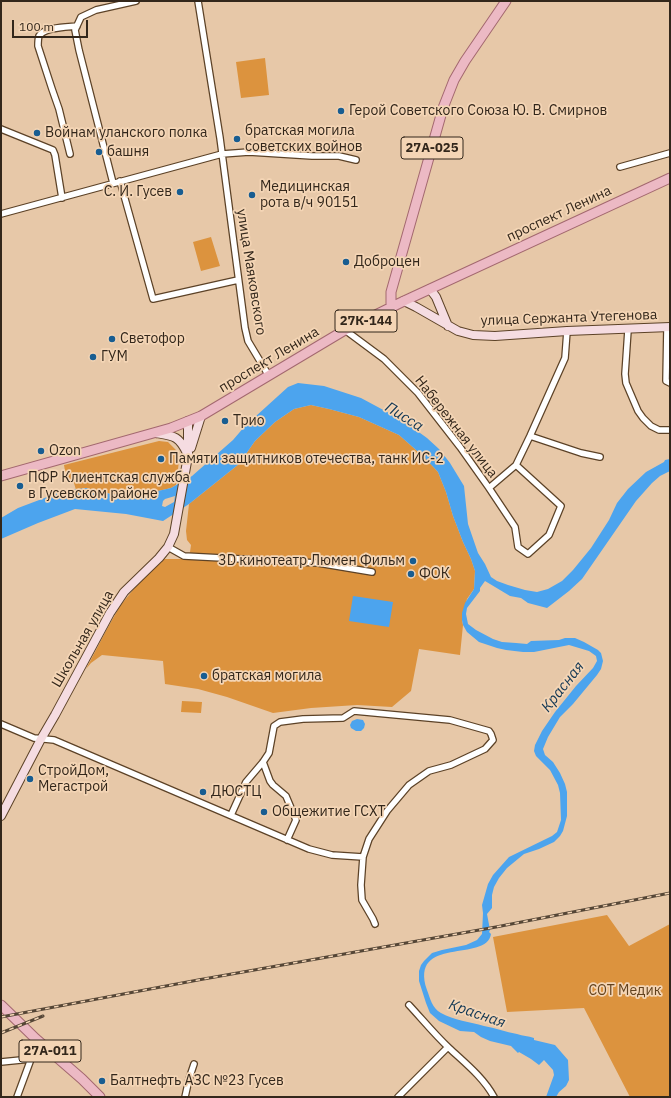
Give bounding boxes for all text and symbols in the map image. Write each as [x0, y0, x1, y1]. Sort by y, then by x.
scale bar [14, 12, 90, 38]
text: 100 m [19, 19, 54, 34]
place label: Герой Советского Союза Ю. В. Смирнов [349, 103, 607, 119]
marker: Герой Советского Союза Ю. В. Смирнов [336, 106, 346, 116]
place label: братская могила советских войнов [245, 123, 363, 156]
place label: Войнам уланского полка [45, 125, 207, 141]
marker: Войнам уланского полка [32, 128, 42, 138]
marker: братская могила советских войнов [232, 134, 242, 144]
road number: 27А-025 [401, 137, 463, 159]
place label: башня [107, 144, 149, 160]
marker: башня [94, 147, 104, 157]
place label: Медицинская рота в/ч 90151 [260, 179, 358, 212]
street label: проспект Ленина [504, 182, 614, 246]
place label: С. И. Гусев [104, 184, 172, 200]
marker: С. И. Гусев [175, 187, 185, 197]
marker: Медицинская рота в/ч 90151 [247, 190, 257, 200]
street label: улица Маяковского [233, 208, 269, 336]
place label: Доброцен [354, 254, 420, 270]
marker: Доброцен [341, 257, 351, 267]
street label: улица Сержанта Утегенова [480, 307, 658, 329]
road number: 27К-144 [335, 310, 397, 332]
street label: проспект Ленина [216, 323, 322, 397]
place label: Светофор [120, 331, 185, 347]
marker: Светофор [107, 334, 117, 344]
place label: ГУМ [101, 349, 128, 365]
marker: ГУМ [88, 352, 98, 362]
street label: Набережная улица [411, 373, 501, 481]
water label: Писса [382, 398, 426, 436]
place label: Трио [233, 413, 265, 429]
marker: Трио [220, 416, 230, 426]
place label: Ozon [49, 443, 81, 459]
marker: Ozon [36, 446, 46, 456]
place label: Памяти защитников отечества, танк ИС-2 [169, 451, 444, 467]
marker: Памяти защитников отечества, танк ИС-2 [156, 454, 166, 464]
place label: ПФР Клиентская служба в Гусевском районе [28, 470, 190, 502]
marker: ПФР Клиентская служба в Гусевском районе [15, 481, 25, 491]
place label: 3D кинотеатр Люмен Фильм [218, 553, 405, 569]
marker: 3D кинотеатр Люмен Фильм [408, 556, 418, 566]
place label: ФОК [419, 566, 450, 582]
marker: ФОК [406, 569, 416, 579]
street label: Школьная улица [48, 588, 118, 690]
water label: Красная [538, 658, 588, 716]
place label: братская могила [212, 668, 322, 684]
marker: братская могила [199, 671, 209, 681]
place label: СтройДом, Мегастрой [38, 763, 109, 796]
marker: СтройДом, Мегастрой [25, 774, 35, 784]
place label: ДЮСТЦ [211, 784, 261, 800]
marker: ДЮСТЦ [198, 787, 208, 797]
place label: Общежитие ГСХТ [272, 804, 385, 820]
marker: Общежитие ГСХТ [259, 807, 269, 817]
park label: СОТ Медик [589, 983, 661, 999]
water label: Красная [446, 996, 508, 1032]
road number: 27А-011 [19, 1040, 81, 1062]
place label: Балтнефть АЗС №23 Гусев [110, 1073, 284, 1089]
marker: Балтнефть АЗС №23 Гусев [97, 1076, 107, 1086]

